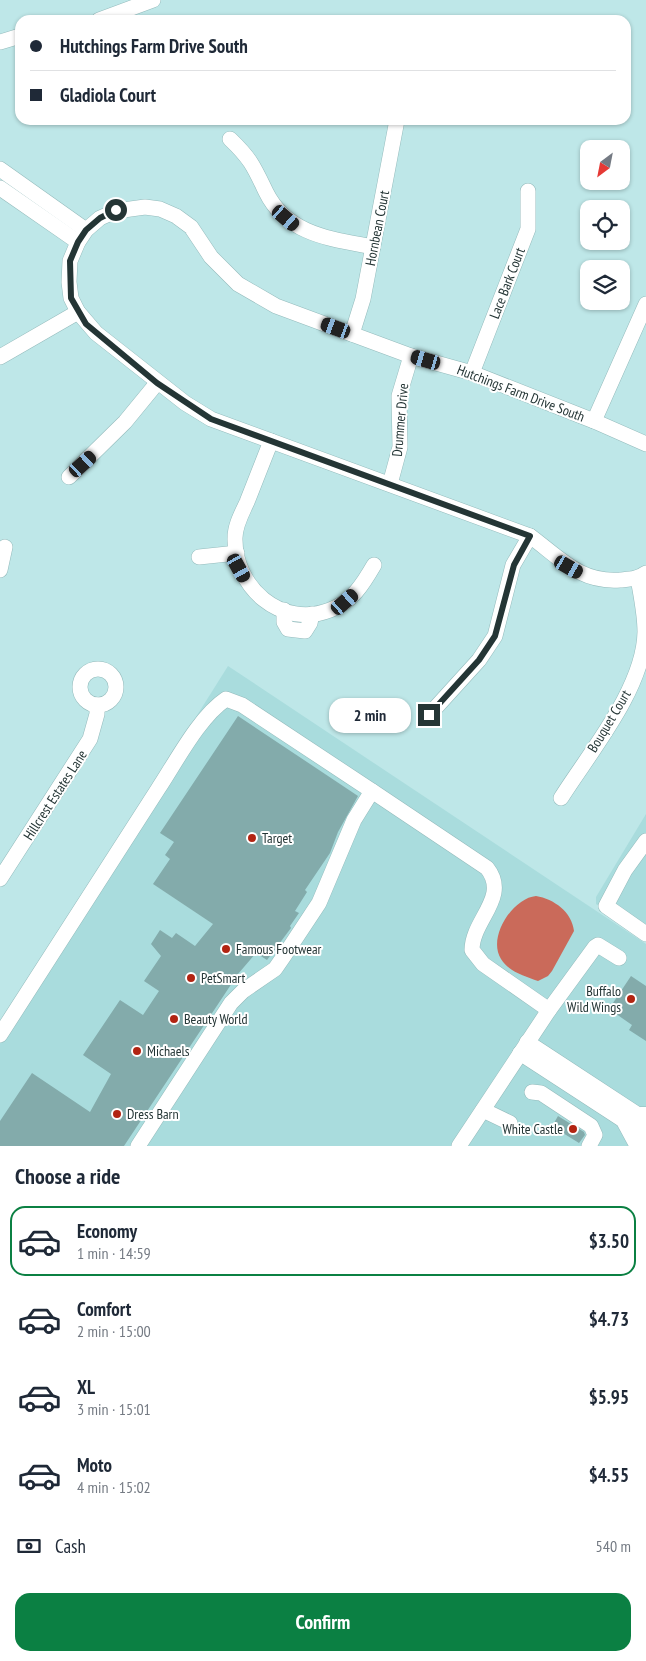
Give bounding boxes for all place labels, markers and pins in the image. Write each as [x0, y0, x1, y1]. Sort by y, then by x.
place label: Target [262, 829, 292, 847]
marker: Target [246, 832, 258, 844]
place label: Famous Footwear [236, 940, 322, 958]
marker: Famous Footwear [220, 943, 232, 955]
place label: PetSmart [201, 969, 245, 987]
marker: PetSmart [185, 972, 197, 984]
place label: Buffalo Wild Wings [567, 982, 621, 1016]
marker: Buffalo Wild Wings [625, 993, 637, 1005]
place label: Beauty World [184, 1010, 248, 1028]
marker: Beauty World [168, 1013, 180, 1025]
place label: Michaels [147, 1042, 190, 1060]
marker: Michaels [131, 1045, 143, 1057]
place label: Dress Barn [127, 1105, 179, 1123]
marker: Dress Barn [111, 1108, 123, 1120]
place label: White Castle [502, 1120, 563, 1138]
marker: White Castle [567, 1123, 579, 1135]

